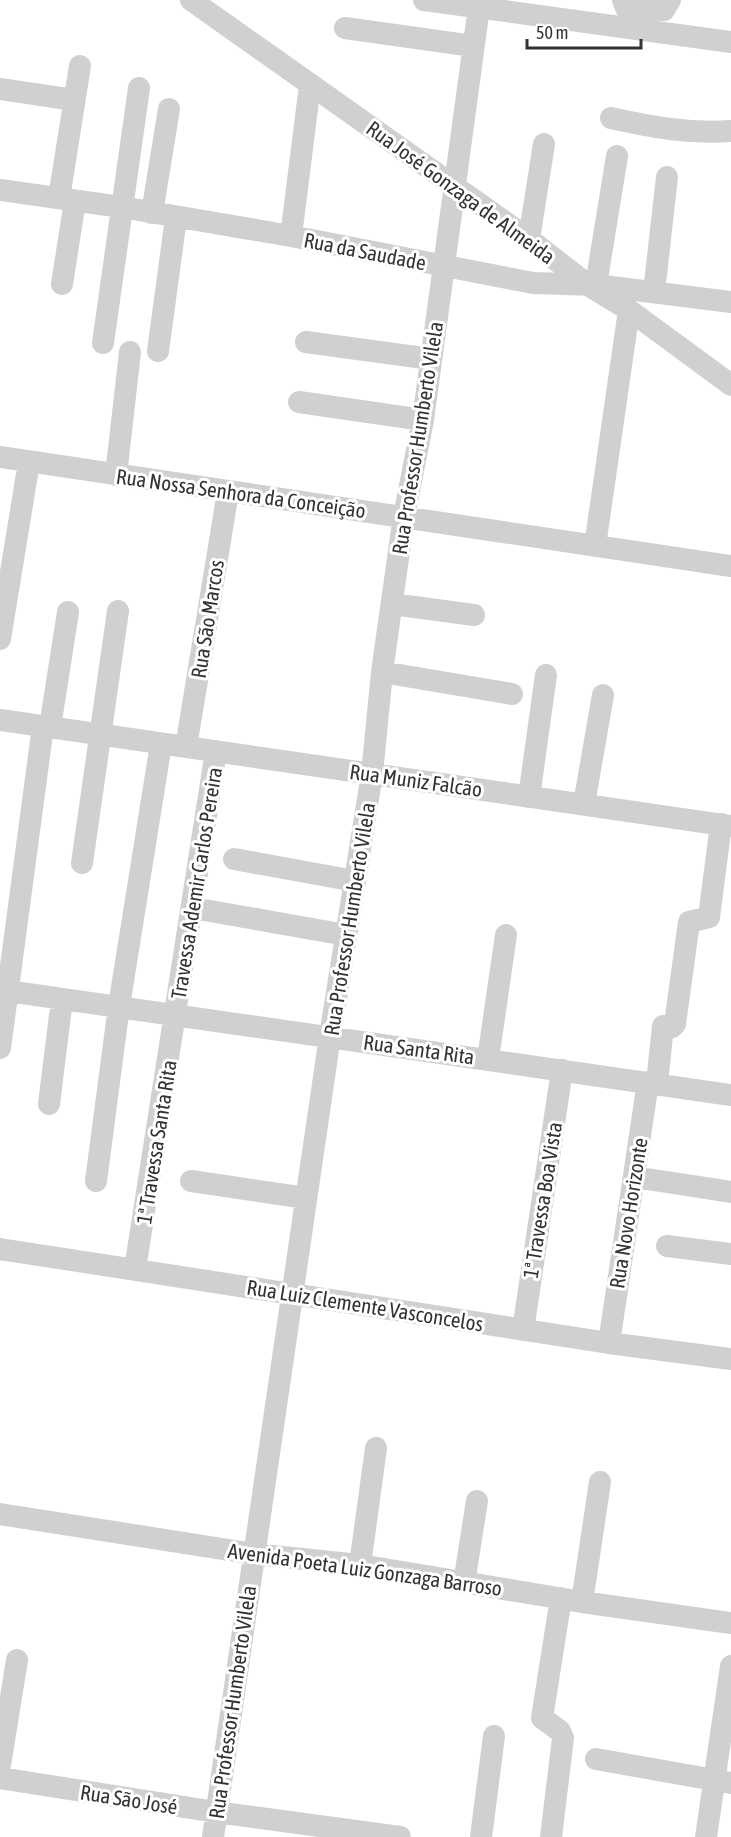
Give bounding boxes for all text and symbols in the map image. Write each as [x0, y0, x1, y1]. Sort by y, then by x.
scale bar [527, 12, 641, 50]
text: 50 m [536, 22, 568, 43]
street label: Rua José Gonzaga de Almeida [362, 116, 560, 268]
street label: Rua da Saudade [302, 227, 428, 275]
street label: Rua Professor Humberto Vilela [387, 320, 447, 556]
street label: Rua Nossa Senhora da Conceição [115, 464, 367, 522]
street label: Rua São Marcos [186, 558, 228, 680]
street label: Rua Muniz Falcão [348, 759, 484, 801]
street label: Travessa Ademir Carlos Pereira [166, 765, 226, 1001]
street label: Rua Professor Humberto Vilela [319, 801, 379, 1037]
street label: Rua Santa Rita [362, 1029, 476, 1069]
street label: 1ª Travessa Santa Rita [131, 1058, 181, 1226]
street label: 1ª Travessa Boa Vista [518, 1120, 566, 1280]
street label: Rua Novo Horizonte [604, 1136, 652, 1290]
street label: Rua Luiz Clemente Vasconcelos [245, 1274, 485, 1336]
street label: Avenida Poeta Luiz Gonzaga Barroso [226, 1538, 504, 1600]
street label: Rua Professor Humberto Vilela [204, 1584, 260, 1820]
street label: Rua São José [79, 1779, 179, 1819]

